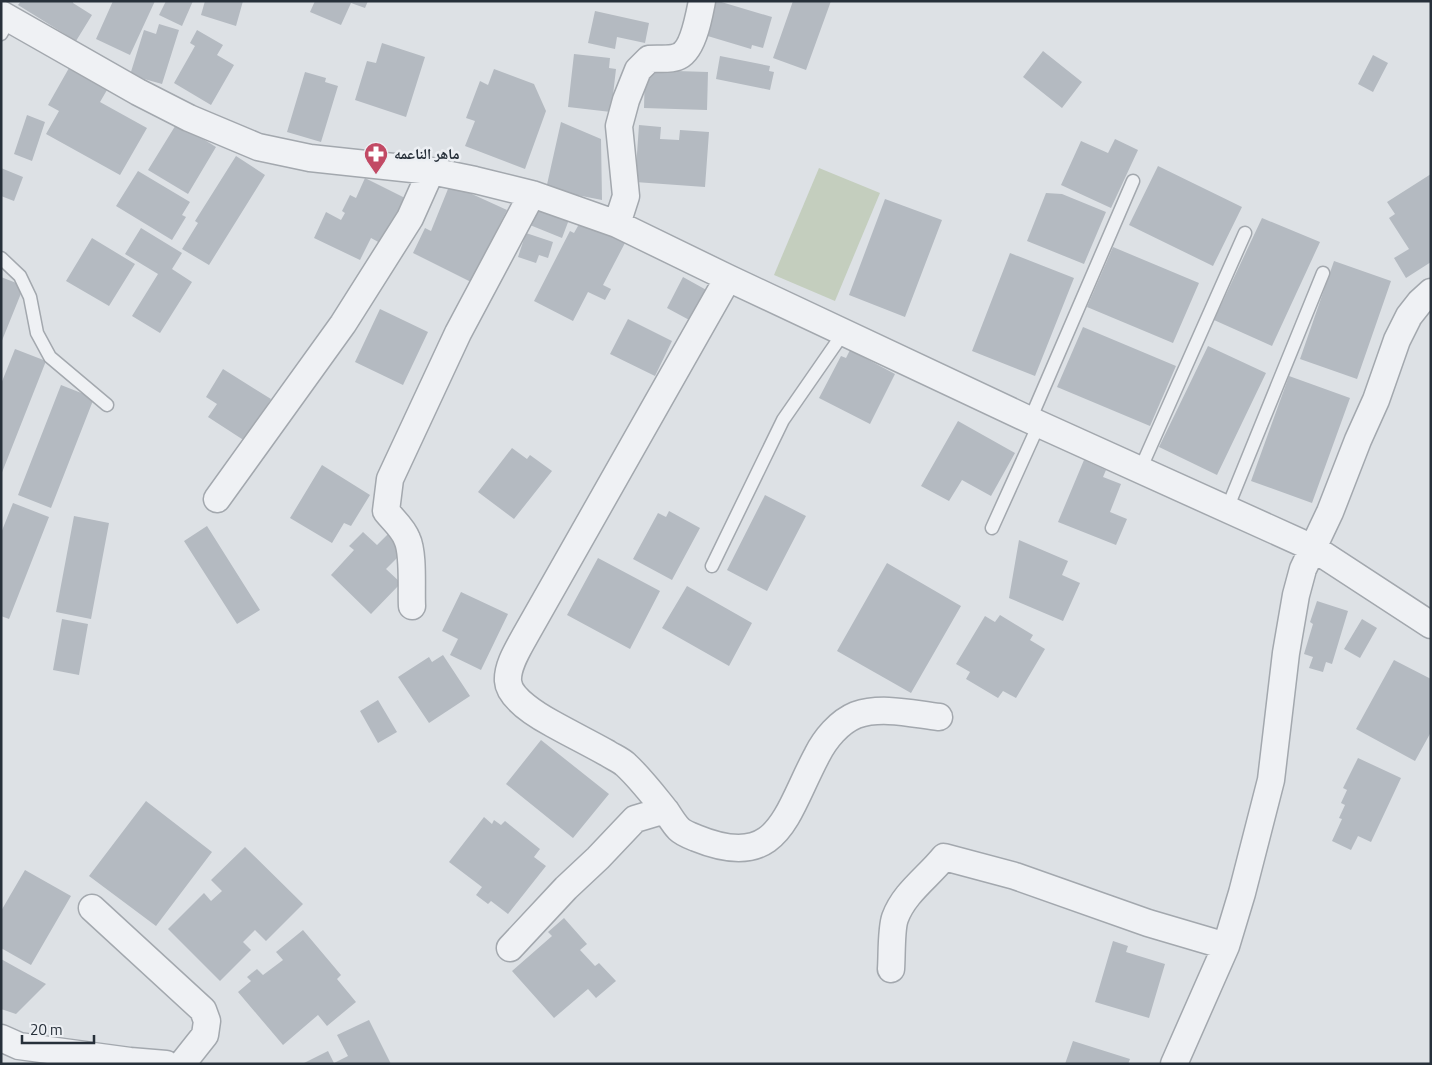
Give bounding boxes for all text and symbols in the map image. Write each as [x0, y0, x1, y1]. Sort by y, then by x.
pharmacy icon: ماهر الناعمه [363, 141, 389, 175]
place label: ماهر الناعمه [394, 142, 460, 165]
scale bar [22, 1012, 95, 1044]
text: 20 m [30, 1018, 63, 1041]

